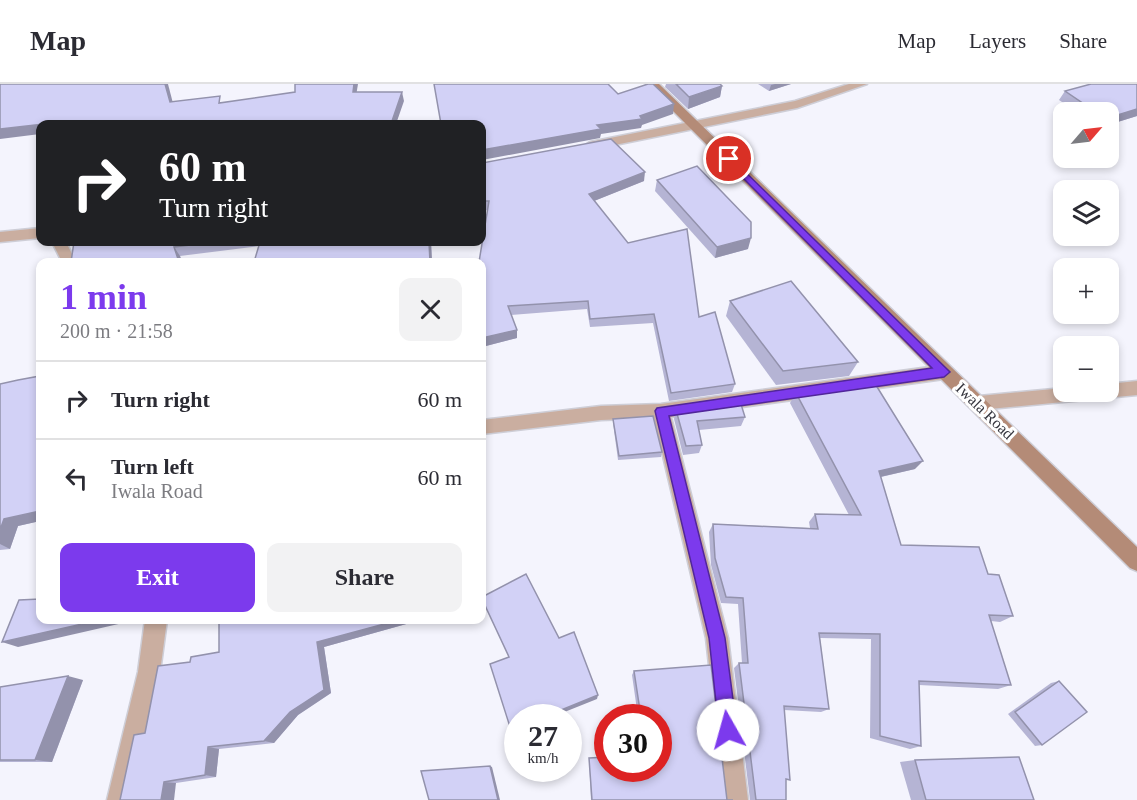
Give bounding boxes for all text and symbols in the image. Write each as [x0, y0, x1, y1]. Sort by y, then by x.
text: Map [30, 25, 86, 56]
text: Map [898, 29, 936, 53]
text: Layers [969, 29, 1026, 53]
text: Share [1059, 29, 1107, 53]
north arrow [1053, 102, 1119, 168]
map controls [1053, 102, 1119, 402]
pin [703, 133, 754, 184]
icon: arrive [712, 142, 745, 175]
icon: right [60, 144, 138, 222]
text: 60 m [159, 144, 247, 190]
button: layers [1053, 180, 1119, 246]
text: Turn right [159, 193, 268, 223]
button: + [1053, 258, 1119, 324]
text: 1 min [60, 277, 147, 317]
button: close [399, 278, 462, 341]
text: 200 m · 21:58 [60, 320, 173, 342]
button: − [1053, 336, 1119, 402]
street label: Iwala Road [953, 379, 1017, 443]
icon: right [60, 384, 93, 417]
text: Turn right [111, 387, 210, 412]
text: 60 m [417, 387, 462, 412]
text: Turn left [111, 454, 194, 479]
icon: left [60, 462, 93, 495]
text: 60 m [417, 465, 462, 490]
text: Iwala Road [111, 480, 203, 502]
button: Exit [60, 543, 255, 612]
button: Share [267, 543, 462, 612]
position arrow [696, 698, 760, 762]
speed limit sign: 30 [594, 704, 672, 782]
text: 27 [528, 719, 558, 752]
text: km/h [528, 750, 558, 766]

